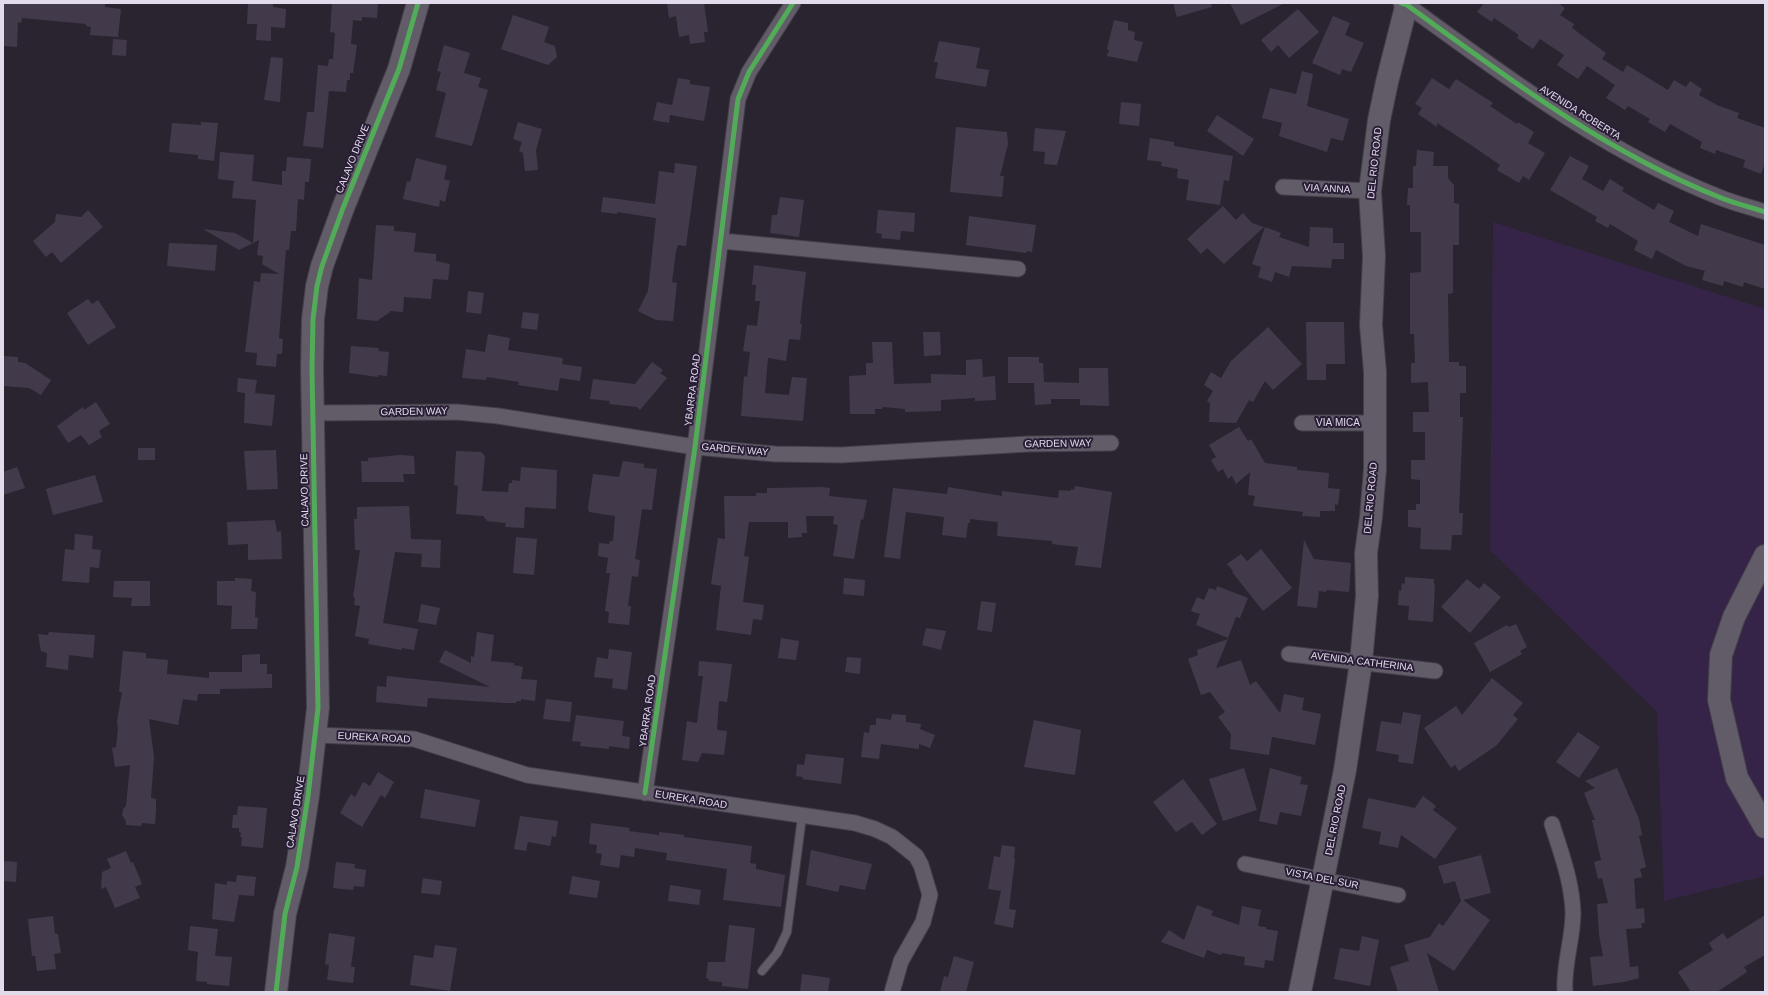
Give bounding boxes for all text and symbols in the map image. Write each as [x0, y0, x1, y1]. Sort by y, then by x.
street label: AVENIDA ROBERTA [1537, 83, 1623, 143]
street label: CALAVO DRIVE [334, 123, 372, 195]
street label: DEL RIO ROAD [1365, 127, 1385, 199]
street label: VIA ANNA [1303, 182, 1351, 196]
street label: YBARRA ROAD [683, 353, 703, 427]
street label: GARDEN WAY [380, 405, 448, 419]
street label: VIA MICA [1316, 417, 1360, 429]
street label: GARDEN WAY [1024, 437, 1092, 451]
street label: GARDEN WAY [701, 441, 769, 459]
street label: CALAVO DRIVE [298, 453, 312, 527]
street label: DEL RIO ROAD [1362, 462, 1380, 534]
street label: AVENIDA CATHERINA [1310, 650, 1414, 674]
street label: YBARRA ROAD [637, 674, 659, 748]
street label: EUREKA ROAD [337, 730, 411, 746]
street label: CALAVO DRIVE [284, 775, 308, 849]
street label: DEL RIO ROAD [1323, 784, 1349, 856]
street label: EUREKA ROAD [654, 788, 728, 812]
street label: VISTA DEL SUR [1284, 866, 1360, 892]

